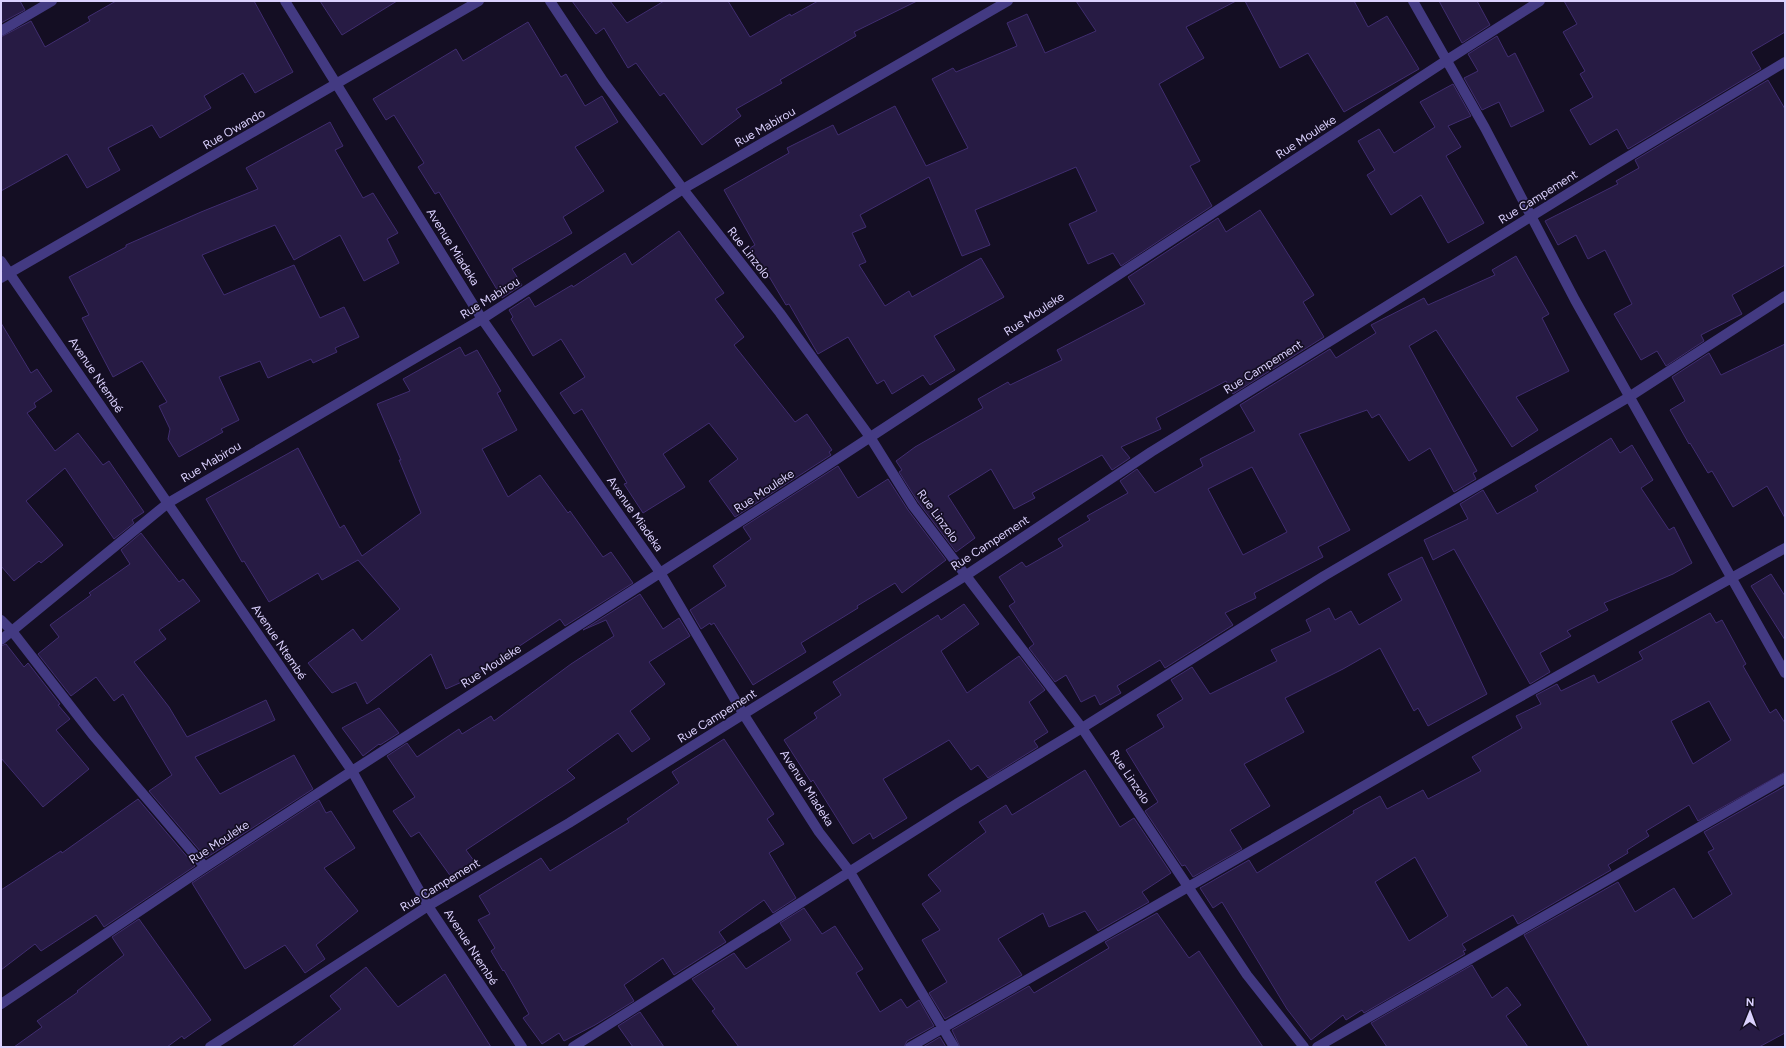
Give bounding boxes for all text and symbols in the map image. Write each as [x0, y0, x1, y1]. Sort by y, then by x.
street label: Rue Mabirou [732, 104, 798, 150]
street label: Rue Owando [201, 106, 267, 152]
street label: Rue Mouleke [1273, 112, 1339, 162]
street label: Rue Campement [1496, 167, 1580, 227]
street label: Avenue Miadeka [424, 206, 482, 288]
street label: Rue Linzolo [724, 224, 774, 282]
street label: Rue Mabirou [458, 274, 522, 322]
street label: Rue Mouleke [1001, 289, 1067, 339]
street label: Avenue Ntembé [66, 335, 127, 416]
street label: Rue Campement [1221, 337, 1305, 397]
street label: Rue Mabirou [178, 439, 244, 485]
street label: Rue Mouleke [731, 466, 797, 516]
street label: Avenue Miadeka [604, 474, 666, 554]
street label: Rue Linzolo [914, 487, 962, 545]
street label: Rue Campement [948, 512, 1032, 573]
street label: Avenue Ntembé [249, 602, 310, 683]
street label: Rue Mouleke [458, 641, 524, 691]
street label: Rue Campement [675, 686, 759, 746]
street label: Avenue Miadeka [777, 747, 837, 829]
street label: Rue Linzolo [1107, 747, 1153, 807]
street label: Rue Mouleke [186, 817, 252, 867]
street label: Rue Campement [398, 855, 483, 914]
street label: Avenue Ntembé [441, 906, 501, 988]
north arrow [1730, 992, 1770, 1032]
text: N [1746, 996, 1755, 1009]

